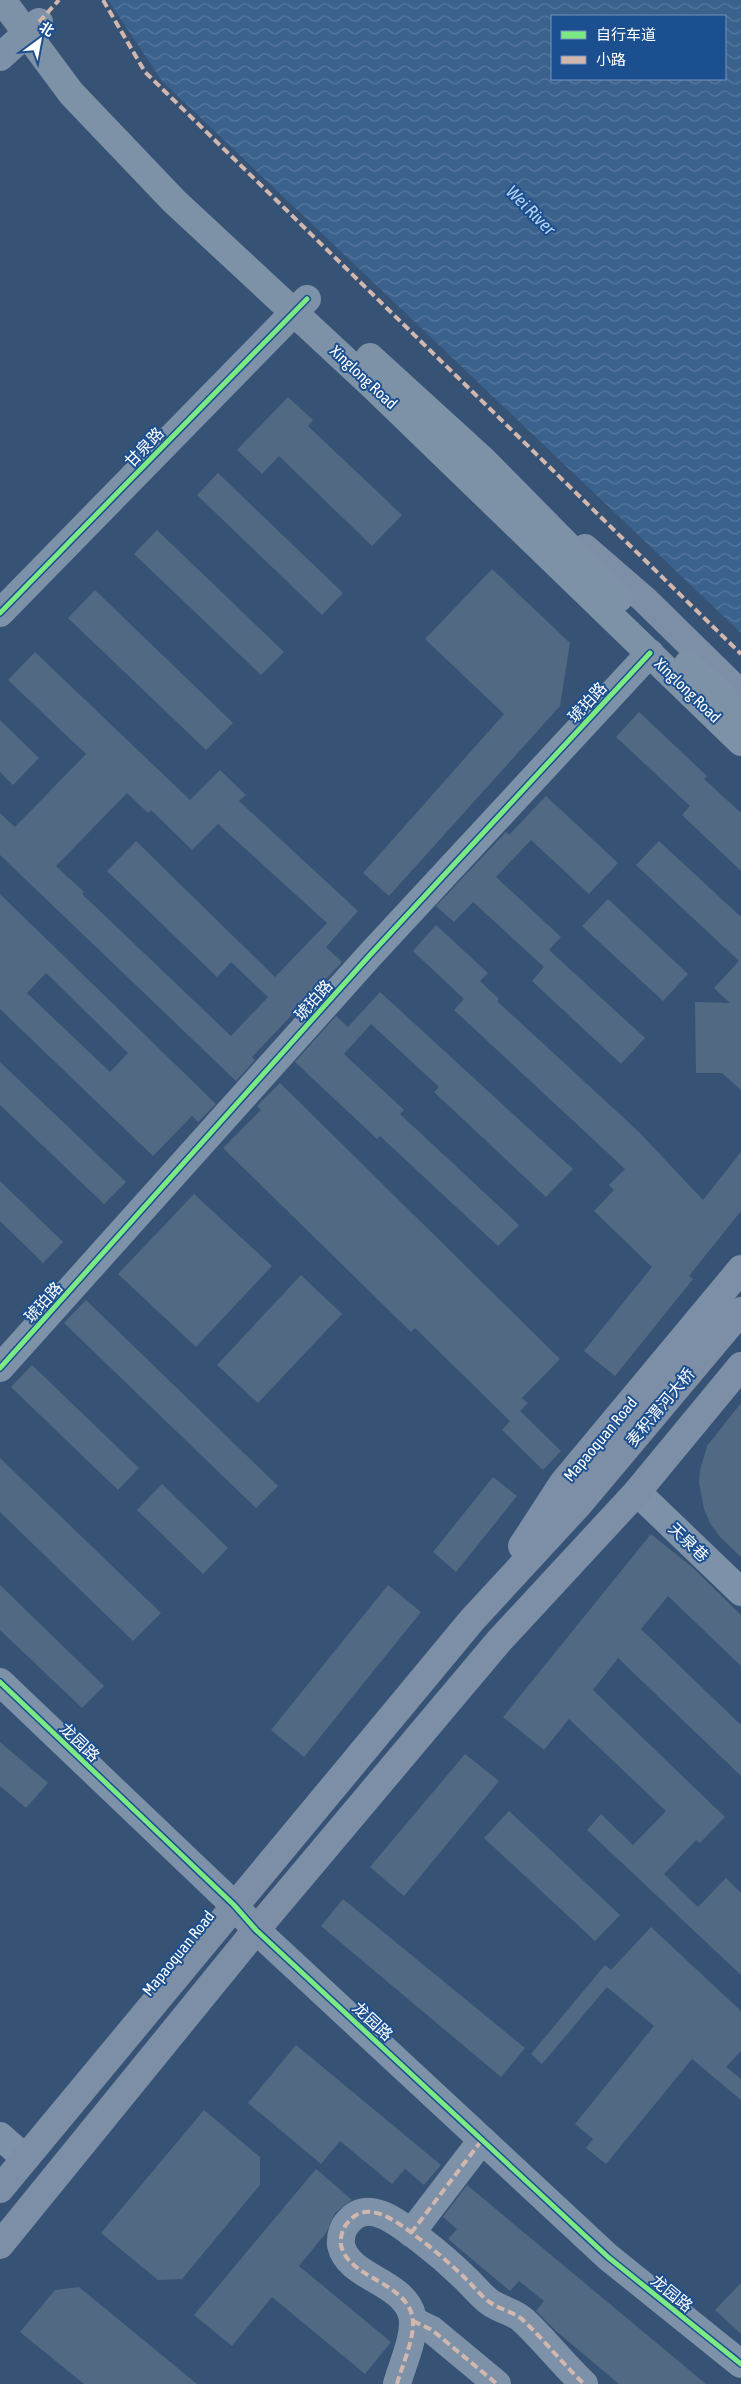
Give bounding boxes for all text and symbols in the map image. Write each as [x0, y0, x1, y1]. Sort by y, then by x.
north arrow [15, 15, 65, 65]
legend [551, 15, 726, 80]
text: 北 [37, 18, 57, 39]
text: 自行车道 [596, 26, 656, 43]
text: 小路 [596, 51, 626, 68]
water label: Wei River [502, 181, 561, 240]
street label: Xinglong Road [326, 342, 401, 413]
street label: 甘泉路 [121, 423, 167, 471]
street label: Xinglong Road [651, 654, 725, 727]
street label: 琥珀路 [564, 678, 610, 726]
street label: 琥珀路 [290, 976, 336, 1024]
street label: 琥珀路 [20, 1278, 66, 1326]
street label: 麦积渭河大桥 [622, 1364, 698, 1450]
street label: Mapaoquan Road [560, 1393, 641, 1485]
street label: 天泉巷 [665, 1519, 713, 1565]
street label: 龙园路 [56, 1719, 104, 1765]
street label: Mapaoquan Road [138, 1907, 218, 2000]
street label: 龙园路 [349, 1998, 397, 2044]
street label: 龙园路 [648, 2271, 696, 2315]

